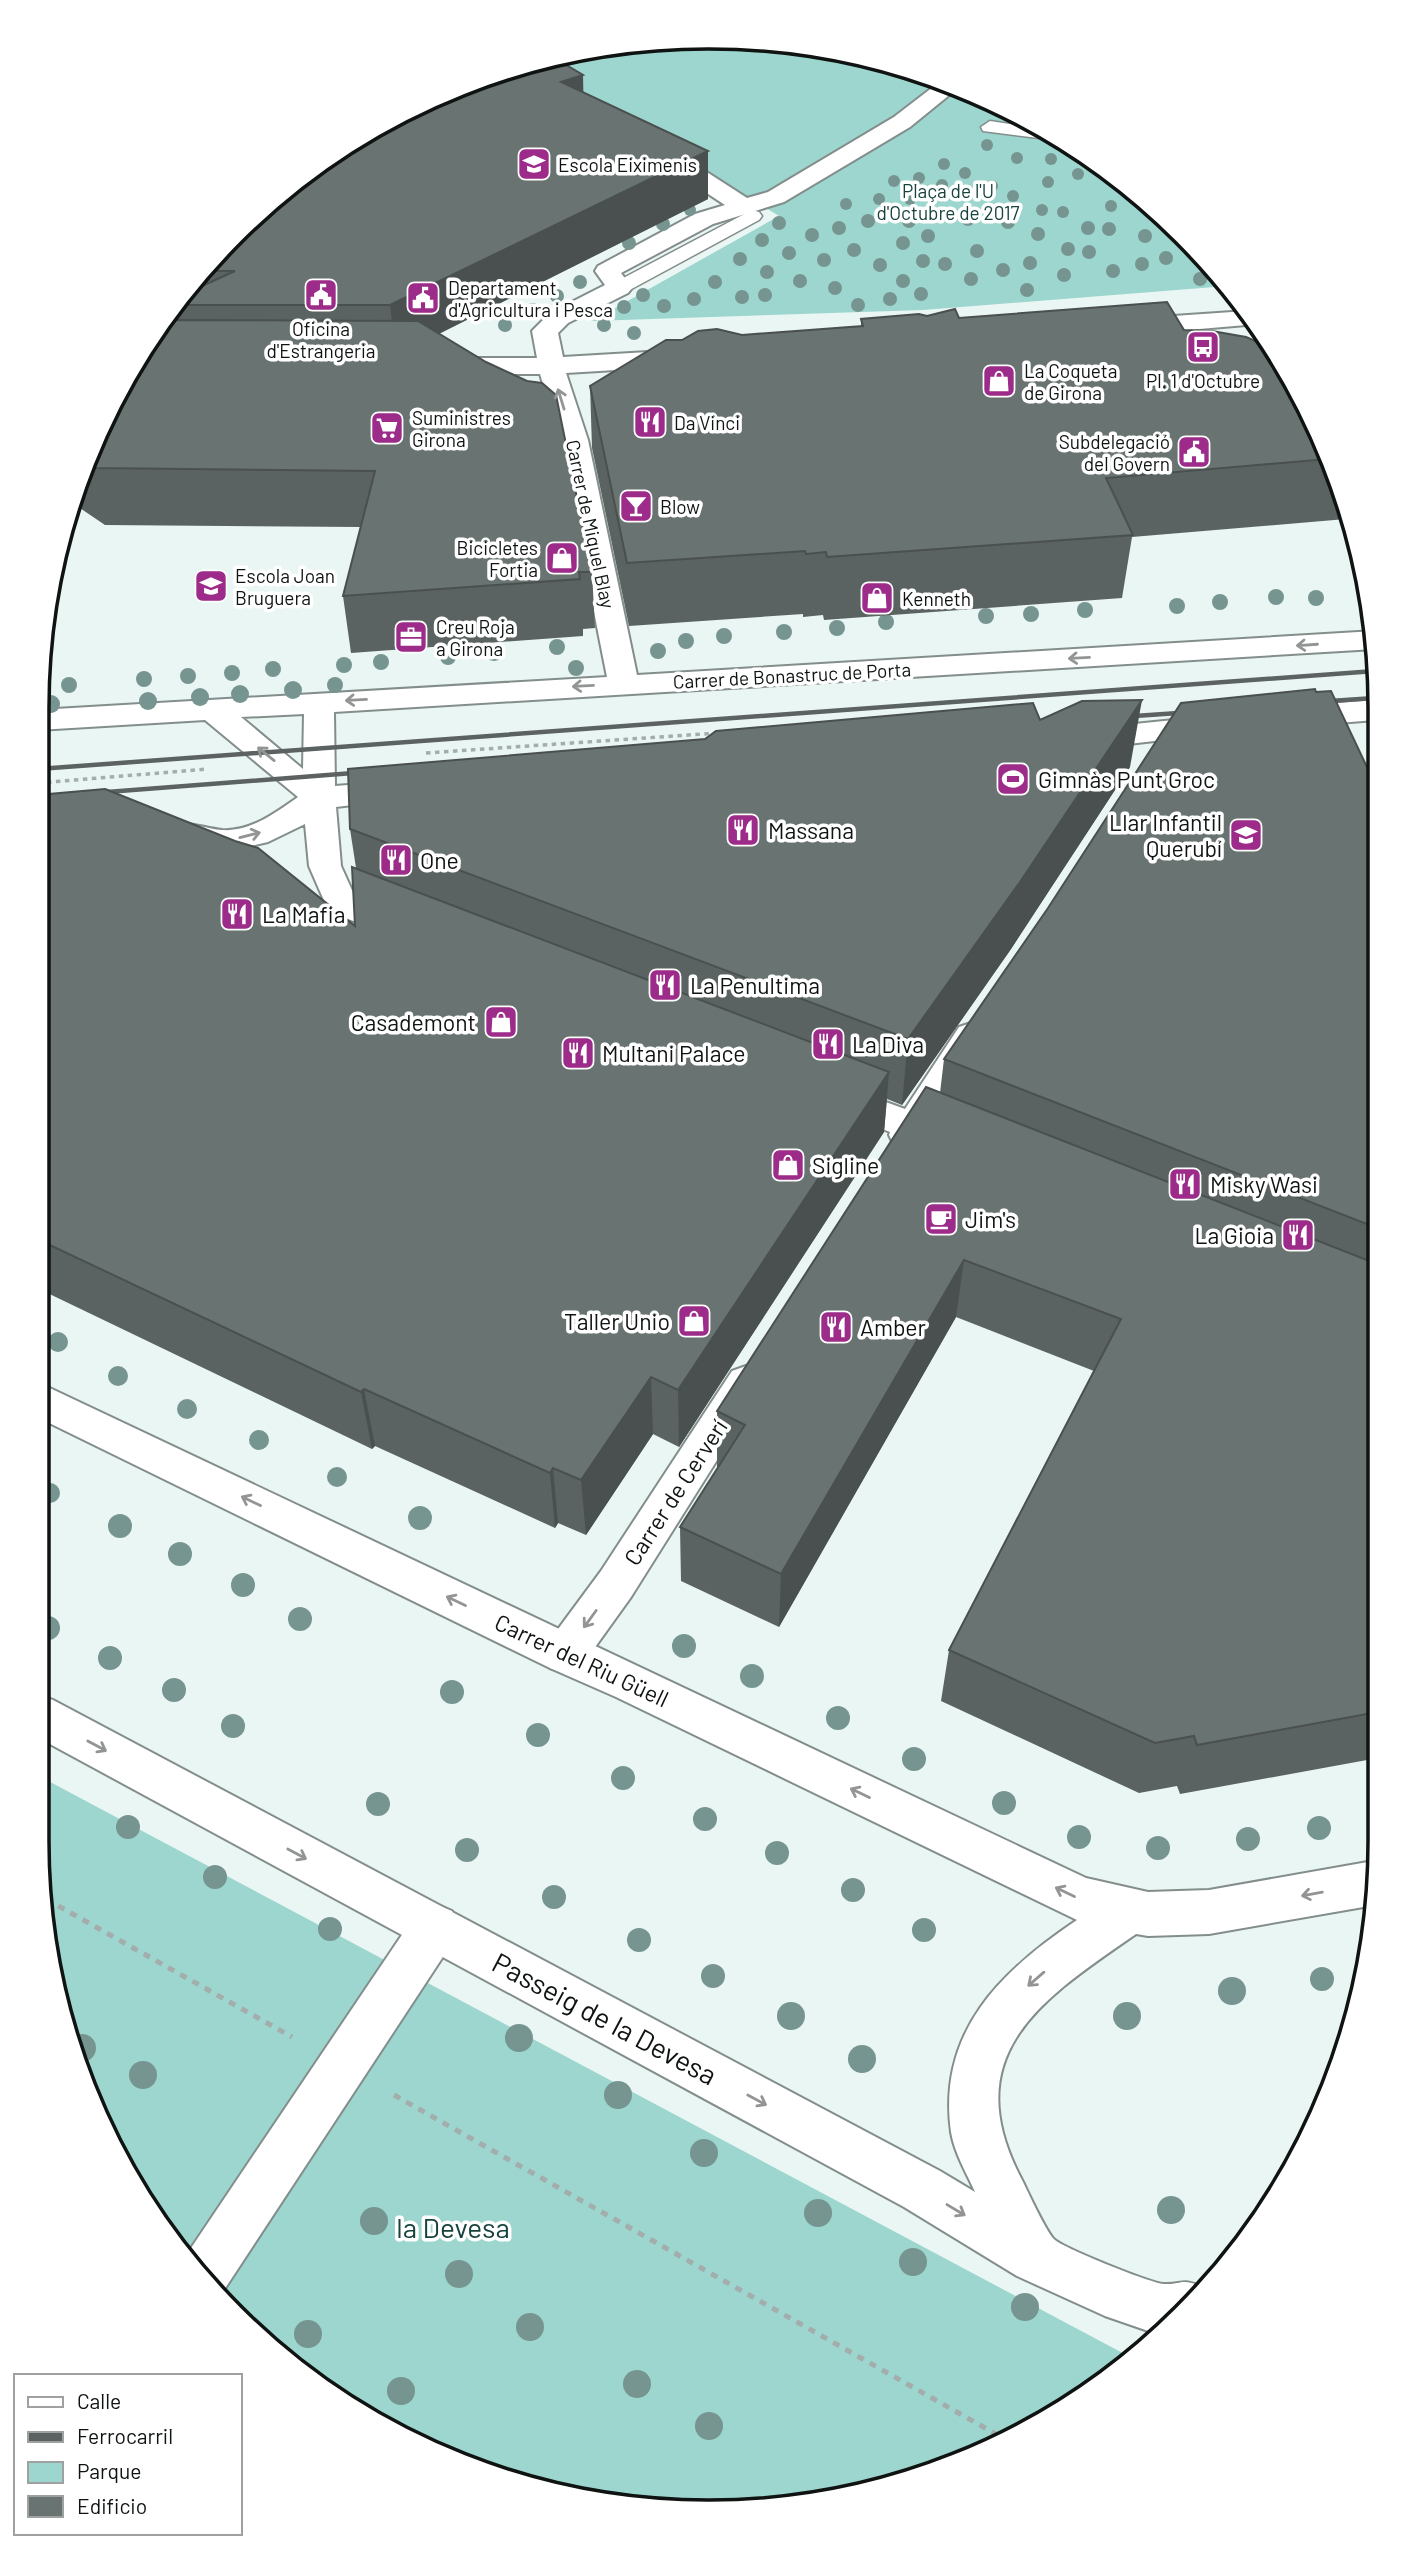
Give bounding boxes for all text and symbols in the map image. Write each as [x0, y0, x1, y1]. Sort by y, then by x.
school or university icon: Escola Eiximenis [515, 145, 553, 183]
place label: Escola Eiximenis [558, 153, 697, 176]
park label: Plaça de l'U d'Octubre de 2017 [876, 179, 1020, 224]
public building icon: Oficina d'Estrangeria [302, 276, 340, 314]
place label: Departament d'Agricultura i Pesca [448, 276, 613, 321]
public building icon: Departament d'Agricultura i Pesca [404, 279, 442, 317]
place label: Oficina d'Estrangeria [266, 317, 376, 362]
bus stop icon: Pl. 1 d'Octubre [1184, 328, 1222, 366]
place label: La Coqueta de Girona [1024, 359, 1117, 404]
shop icon: La Coqueta de Girona [980, 362, 1018, 400]
place label: Pl. 1 d'Octubre [1146, 369, 1260, 392]
one-way arrow [554, 388, 566, 410]
restaurant icon: Da Vinci [631, 403, 669, 441]
place label: Suministres Girona [412, 406, 511, 451]
supermarket icon: Suministres Girona [368, 409, 406, 447]
place label: Da Vinci [674, 411, 740, 434]
place label: Subdelegació del Govern [1059, 430, 1170, 475]
public building icon: Subdelegació del Govern [1175, 433, 1213, 471]
street label: Carrer de Miquel Blay [562, 437, 620, 611]
bar icon: Blow [617, 487, 655, 525]
place label: Blow [660, 495, 700, 518]
place label: Bicicletes Fortia [457, 536, 538, 581]
shop icon: Bicicletes Fortia [543, 539, 581, 577]
place label: Escola Joan Bruguera [235, 564, 335, 609]
school or university icon: Escola Joan Bruguera [192, 567, 230, 605]
shop icon: Kenneth [858, 579, 896, 617]
place label: Kenneth [902, 587, 971, 610]
place label: Creu Roja a Girona [436, 615, 515, 660]
office icon: Creu Roja a Girona [392, 618, 430, 656]
one-way arrow [1295, 638, 1318, 651]
one-way arrow [1068, 652, 1091, 665]
street label: Carrer de Bonastruc de Porta [672, 657, 912, 693]
one-way arrow [572, 680, 595, 693]
one-way arrow [345, 694, 368, 707]
one-way arrow [257, 747, 276, 762]
sports icon: Gimnàs Punt Groc [994, 760, 1032, 798]
place label: Gimnàs Punt Groc [1038, 765, 1215, 793]
place label: Llar Infantil Querubí [1109, 808, 1222, 862]
restaurant icon: Massana [724, 811, 762, 849]
place label: Massana [768, 816, 854, 844]
school or university icon: Llar Infantil Querubí [1227, 816, 1265, 854]
one-way arrow [238, 828, 261, 841]
restaurant icon: One [377, 841, 415, 879]
place label: One [420, 846, 459, 874]
restaurant icon: La Mafia [218, 895, 256, 933]
place label: La Mafia [262, 900, 345, 928]
restaurant icon: La Penultima [646, 966, 684, 1004]
place label: La Penultima [690, 971, 820, 999]
shop icon: Casademont [482, 1003, 520, 1041]
place label: Casademont [351, 1008, 476, 1036]
restaurant icon: La Diva [809, 1025, 847, 1063]
place label: La Diva [852, 1030, 924, 1058]
restaurant icon: Multani Palace [559, 1034, 597, 1072]
place label: Multani Palace [602, 1039, 746, 1067]
shop icon: Sigline [769, 1146, 807, 1184]
place label: Sigline [812, 1151, 879, 1179]
restaurant icon: Misky Wasi [1166, 1165, 1204, 1203]
place label: Misky Wasi [1210, 1170, 1318, 1198]
cafe icon: Jim's [922, 1200, 960, 1238]
place label: Jim's [965, 1205, 1016, 1233]
restaurant icon: La Gioia [1279, 1216, 1317, 1254]
place label: La Gioia [1194, 1221, 1274, 1249]
shop icon: Taller Unio [675, 1302, 713, 1340]
place label: Taller Unio [564, 1307, 670, 1335]
restaurant icon: Amber [817, 1308, 855, 1346]
place label: Amber [860, 1313, 927, 1341]
street label: Carrer de Cerverí [617, 1414, 733, 1570]
one-way arrow [241, 1494, 262, 1508]
one-way arrow [446, 1593, 467, 1607]
street label: Carrer del Riu Güell [491, 1608, 673, 1712]
one-way arrow [583, 1609, 597, 1628]
one-way arrow [86, 1740, 107, 1754]
one-way arrow [850, 1786, 871, 1800]
one-way arrow [286, 1848, 307, 1862]
one-way arrow [1055, 1885, 1076, 1898]
one-way arrow [1301, 1888, 1324, 1901]
street label: Passeig de la Devesa [487, 1944, 723, 2092]
one-way arrow [1028, 1971, 1046, 1987]
one-way arrow [746, 2094, 767, 2107]
one-way arrow [946, 2203, 966, 2217]
park label: la Devesa [396, 2210, 510, 2244]
legend [14, 2374, 242, 2535]
text: Calle [77, 2388, 121, 2413]
text: Ferrocarril [77, 2423, 173, 2448]
text: Parque [77, 2458, 142, 2483]
text: Edificio [77, 2493, 147, 2518]

